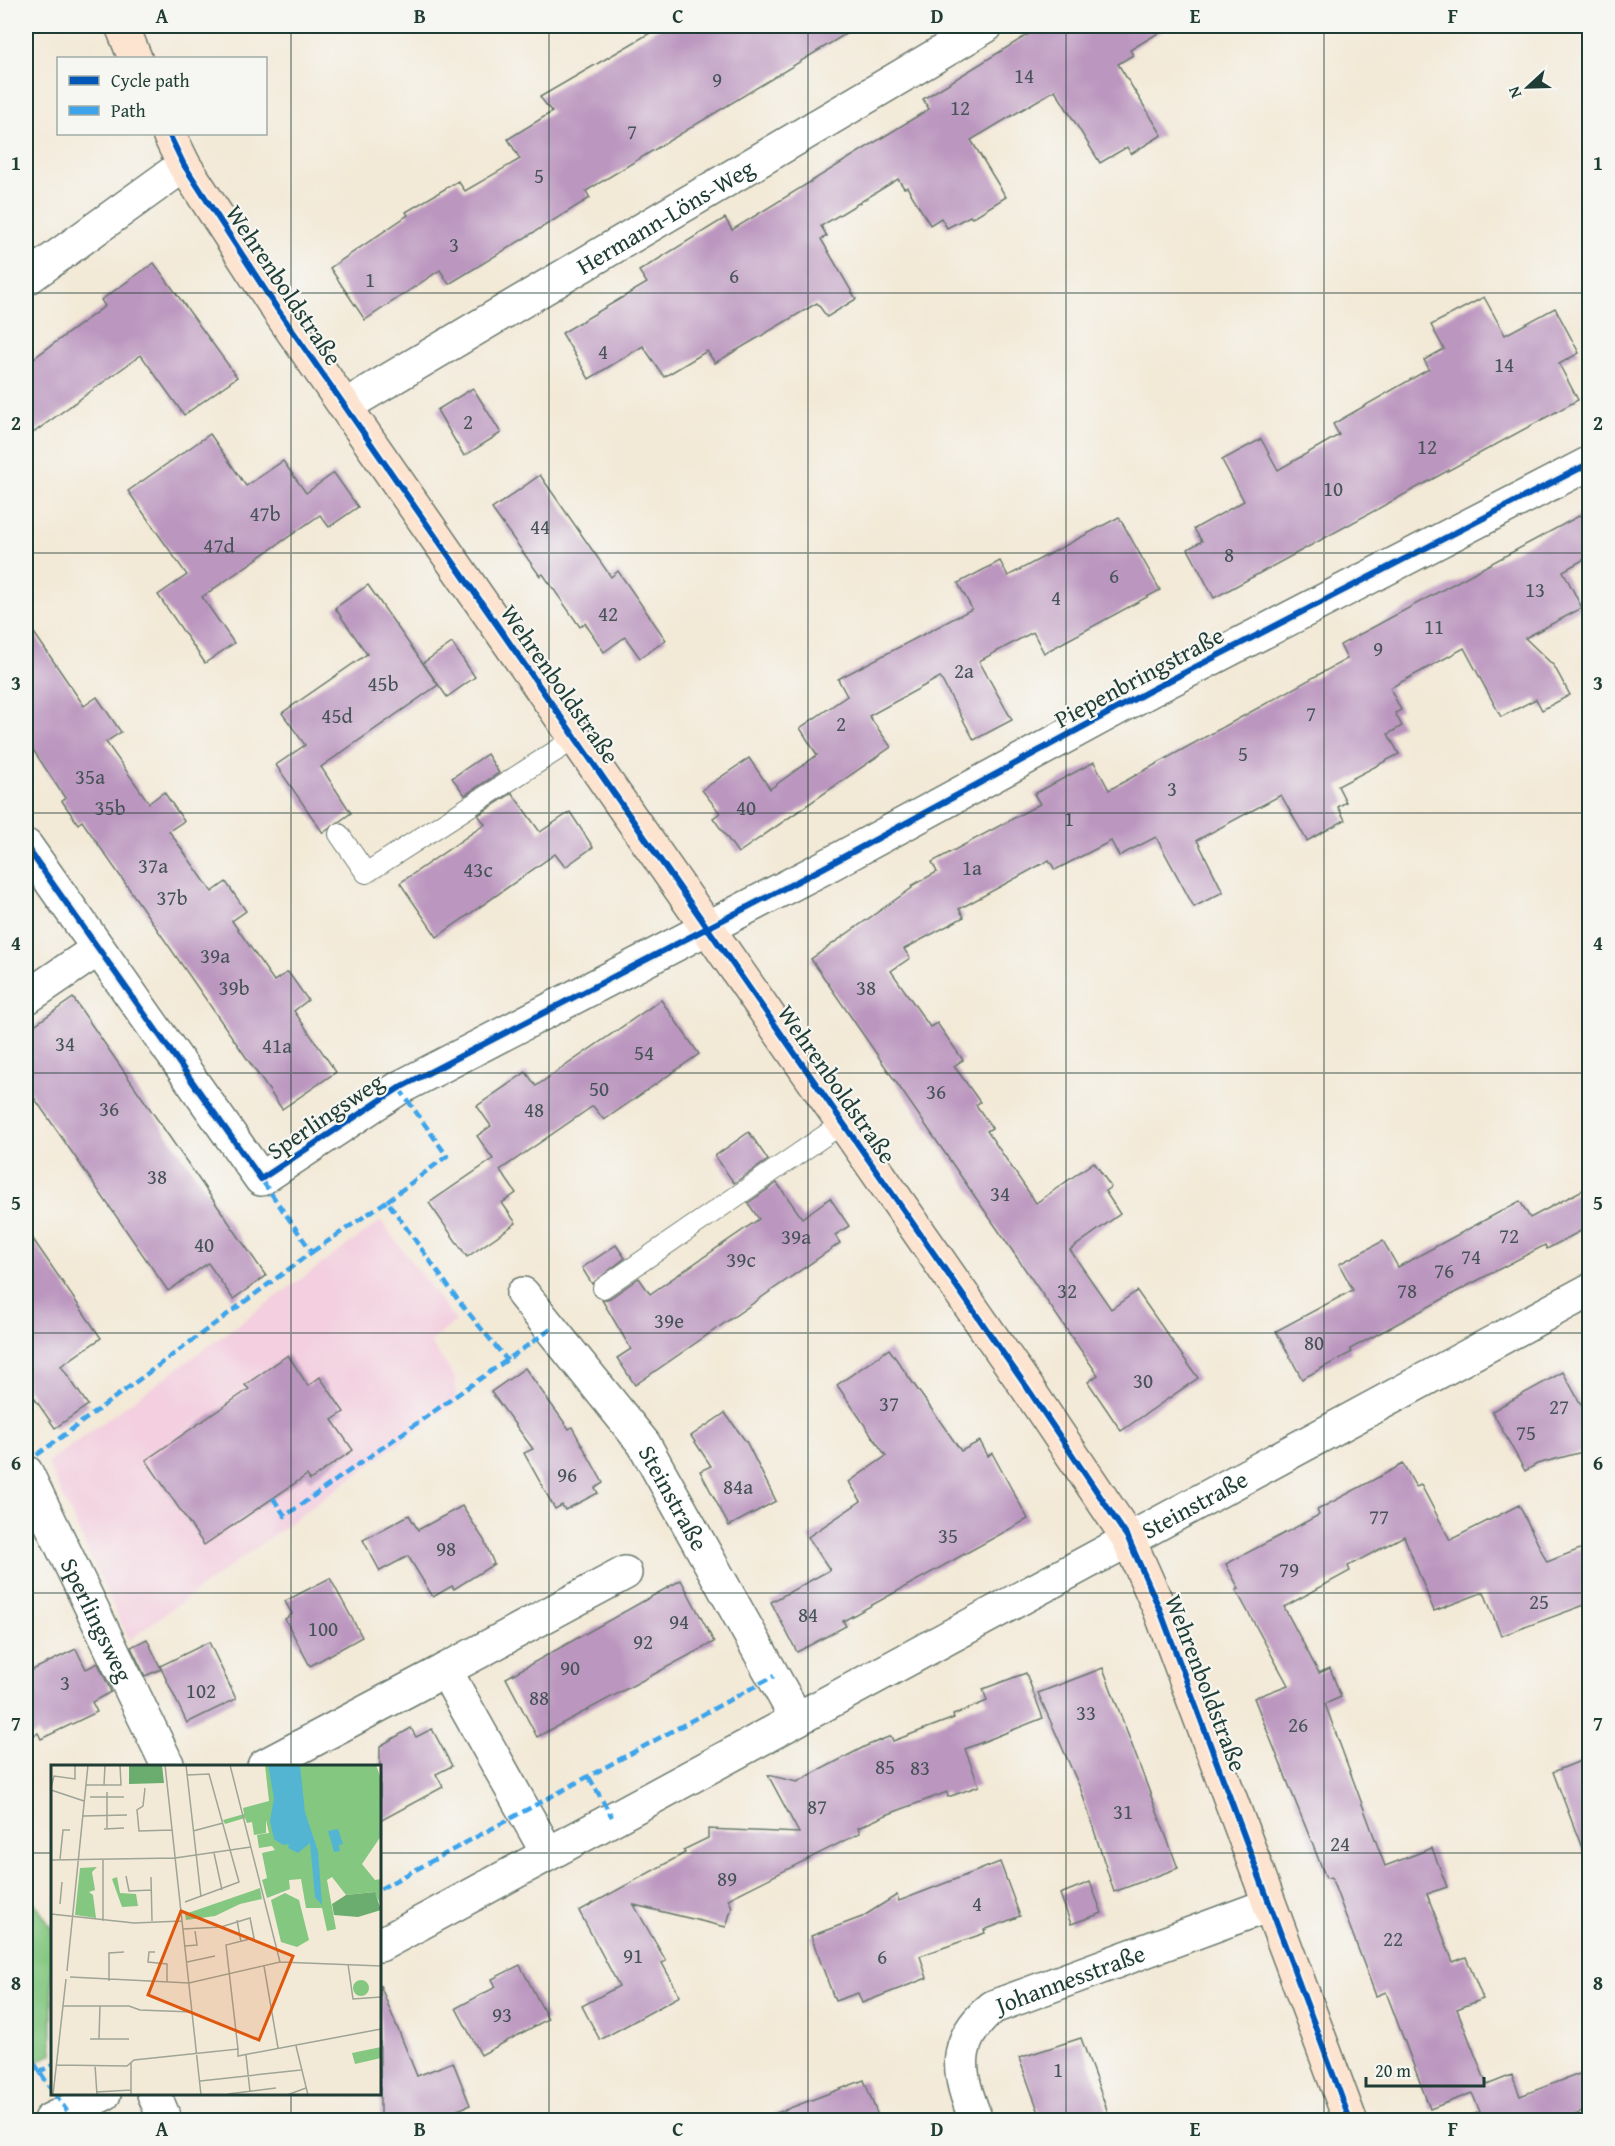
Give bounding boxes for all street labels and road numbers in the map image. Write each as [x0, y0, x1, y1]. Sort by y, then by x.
street label: Hermann-Löns-Weg [570, 150, 760, 283]
street label: Wehrenboldstraße [217, 198, 351, 372]
street label: Wehrenboldstraße [492, 597, 628, 771]
street label: Piepenbringstraße [1048, 618, 1230, 736]
street label: Wehrenboldstraße [769, 997, 905, 1171]
street label: Sperlingsweg [260, 1064, 390, 1168]
street label: Steinstraße [630, 1438, 717, 1557]
street label: Steinstraße [1135, 1461, 1254, 1547]
street label: Sperlingsweg [52, 1552, 142, 1688]
street label: Wehrenboldstraße [1156, 1589, 1256, 1777]
street label: Johannesstraße [988, 1935, 1150, 2023]

